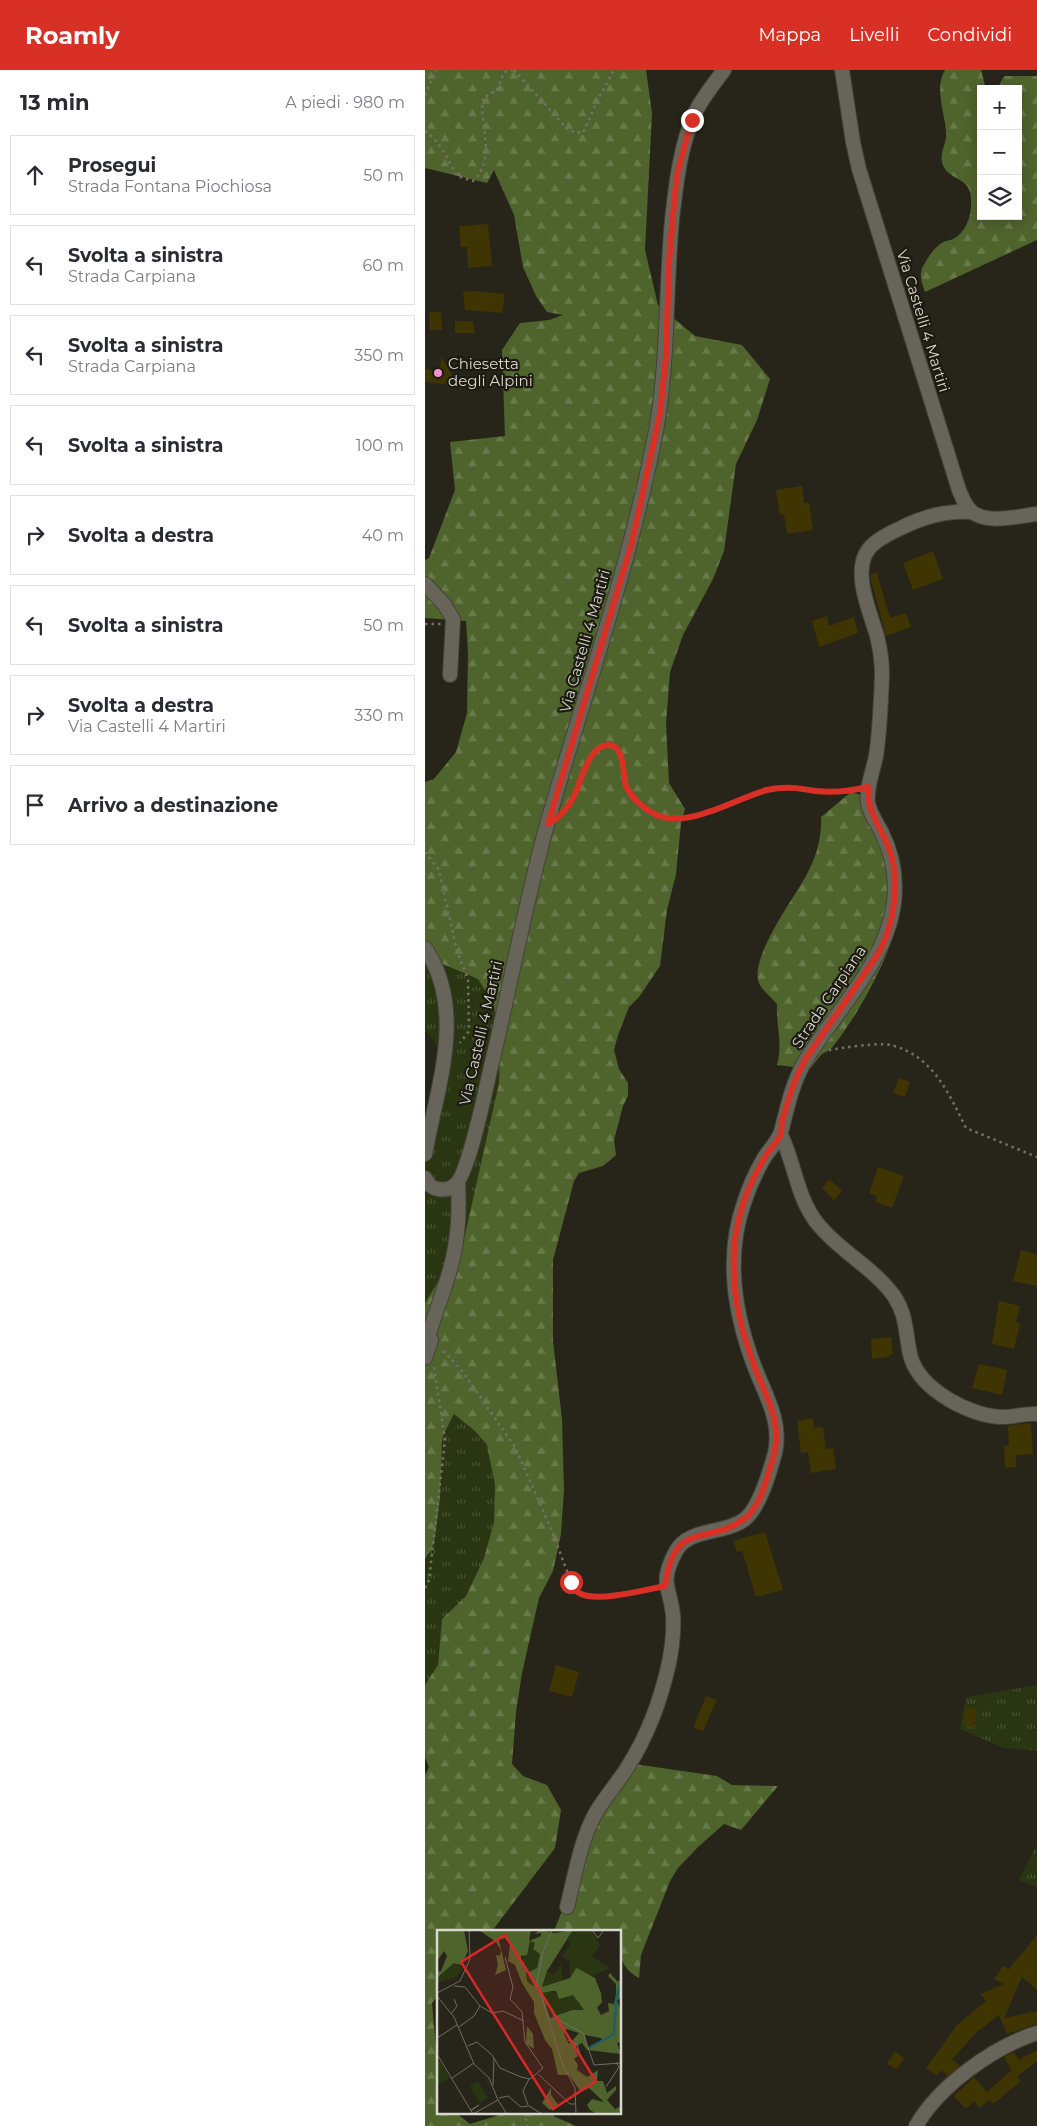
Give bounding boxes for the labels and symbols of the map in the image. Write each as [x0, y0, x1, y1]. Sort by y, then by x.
route end [681, 109, 704, 132]
street label: Via Castelli 4 Martiri [893, 247, 954, 394]
place label: Chiesetta degli Alpini [448, 354, 533, 390]
marker: Chiesetta degli Alpini [432, 367, 444, 379]
street label: Via Castelli 4 Martiri [555, 567, 614, 715]
street label: Strada Carpiana [787, 942, 870, 1052]
street label: Via Castelli 4 Martiri [455, 959, 506, 1107]
route start [560, 1571, 583, 1594]
inset map [437, 1930, 621, 2114]

